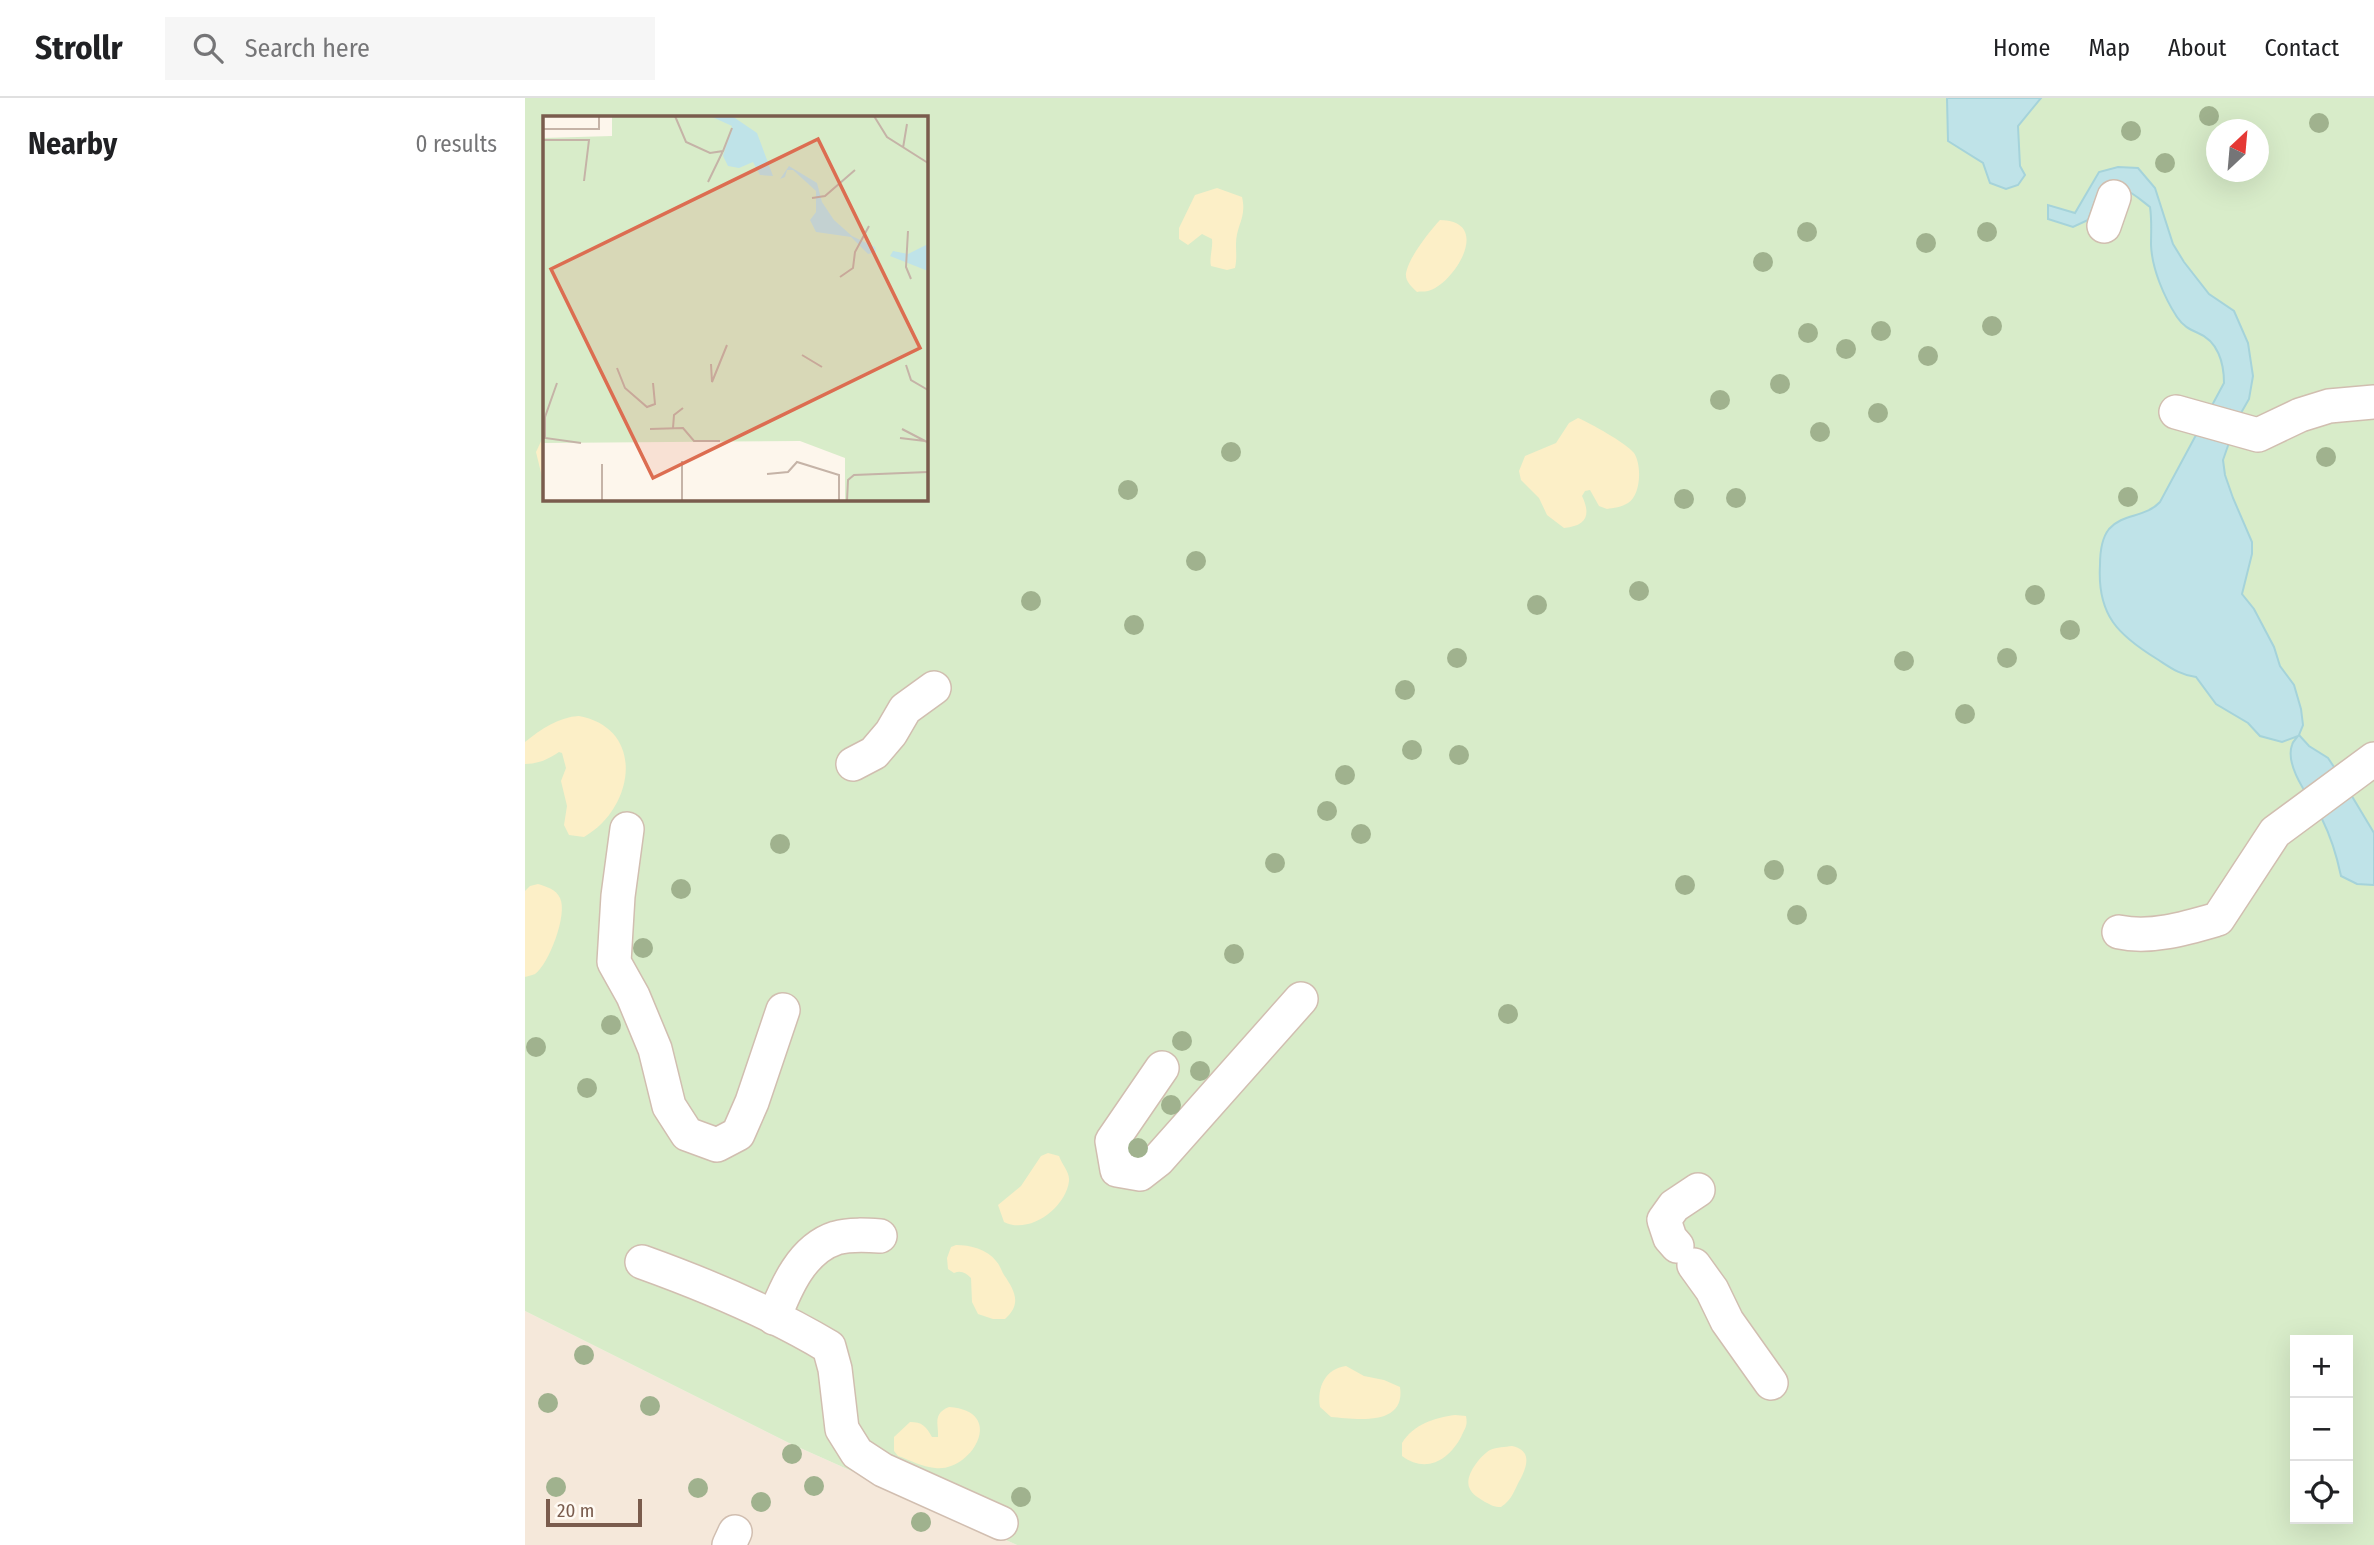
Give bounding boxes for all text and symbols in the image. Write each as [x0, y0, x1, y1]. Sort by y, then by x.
search box [165, 17, 655, 80]
text: Strollr [35, 28, 123, 68]
icon: search [189, 29, 227, 67]
text: Search here [245, 33, 370, 64]
text: Home [1993, 34, 2050, 62]
text: Map [2088, 34, 2130, 62]
text: About [2168, 34, 2226, 62]
text: Contact [2264, 34, 2339, 62]
inset map [543, 116, 927, 500]
north arrow [2206, 119, 2269, 182]
text: Nearby [28, 126, 117, 162]
text: 0 results [416, 130, 497, 158]
map controls [2290, 1335, 2353, 1524]
button: + [2290, 1335, 2353, 1398]
button: − [2290, 1398, 2353, 1461]
button: locate [2290, 1461, 2353, 1524]
scale bar [546, 1496, 642, 1528]
text: 20 m [557, 1499, 594, 1522]

